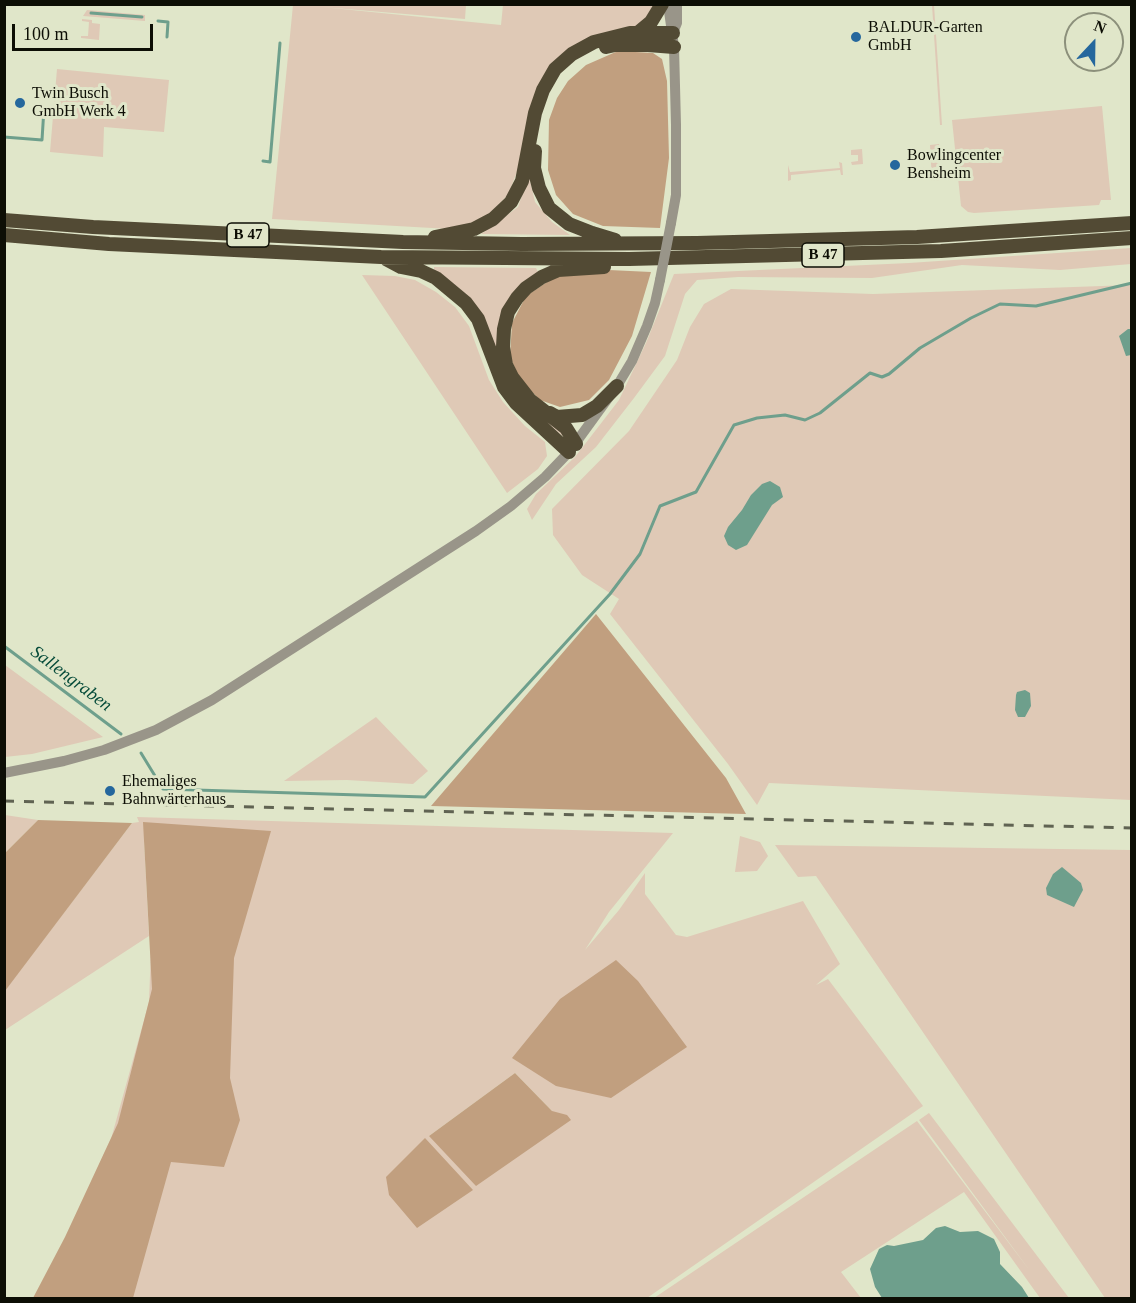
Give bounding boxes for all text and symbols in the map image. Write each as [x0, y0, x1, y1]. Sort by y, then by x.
scale bar [15, 12, 156, 50]
north arrow [1064, 12, 1124, 72]
text: N [1092, 17, 1109, 37]
place label: BALDUR-Garten GmbH [868, 18, 983, 56]
text: 100 m [23, 24, 69, 44]
marker: BALDUR-Garten GmbH [849, 30, 863, 44]
place label: Twin Busch GmbH Werk 4 [32, 84, 126, 122]
marker: Twin Busch GmbH Werk 4 [13, 96, 27, 110]
place label: Bowlingcenter Bensheim [907, 146, 1001, 184]
marker: Bowlingcenter Bensheim [888, 158, 902, 172]
road number: B 47 [227, 223, 269, 247]
road number: B 47 [802, 243, 844, 267]
water label: Sallengraben [26, 641, 116, 717]
place label: Ehemaliges Bahnwärterhaus [122, 772, 226, 810]
marker: Ehemaliges Bahnwärterhaus [103, 784, 117, 798]

